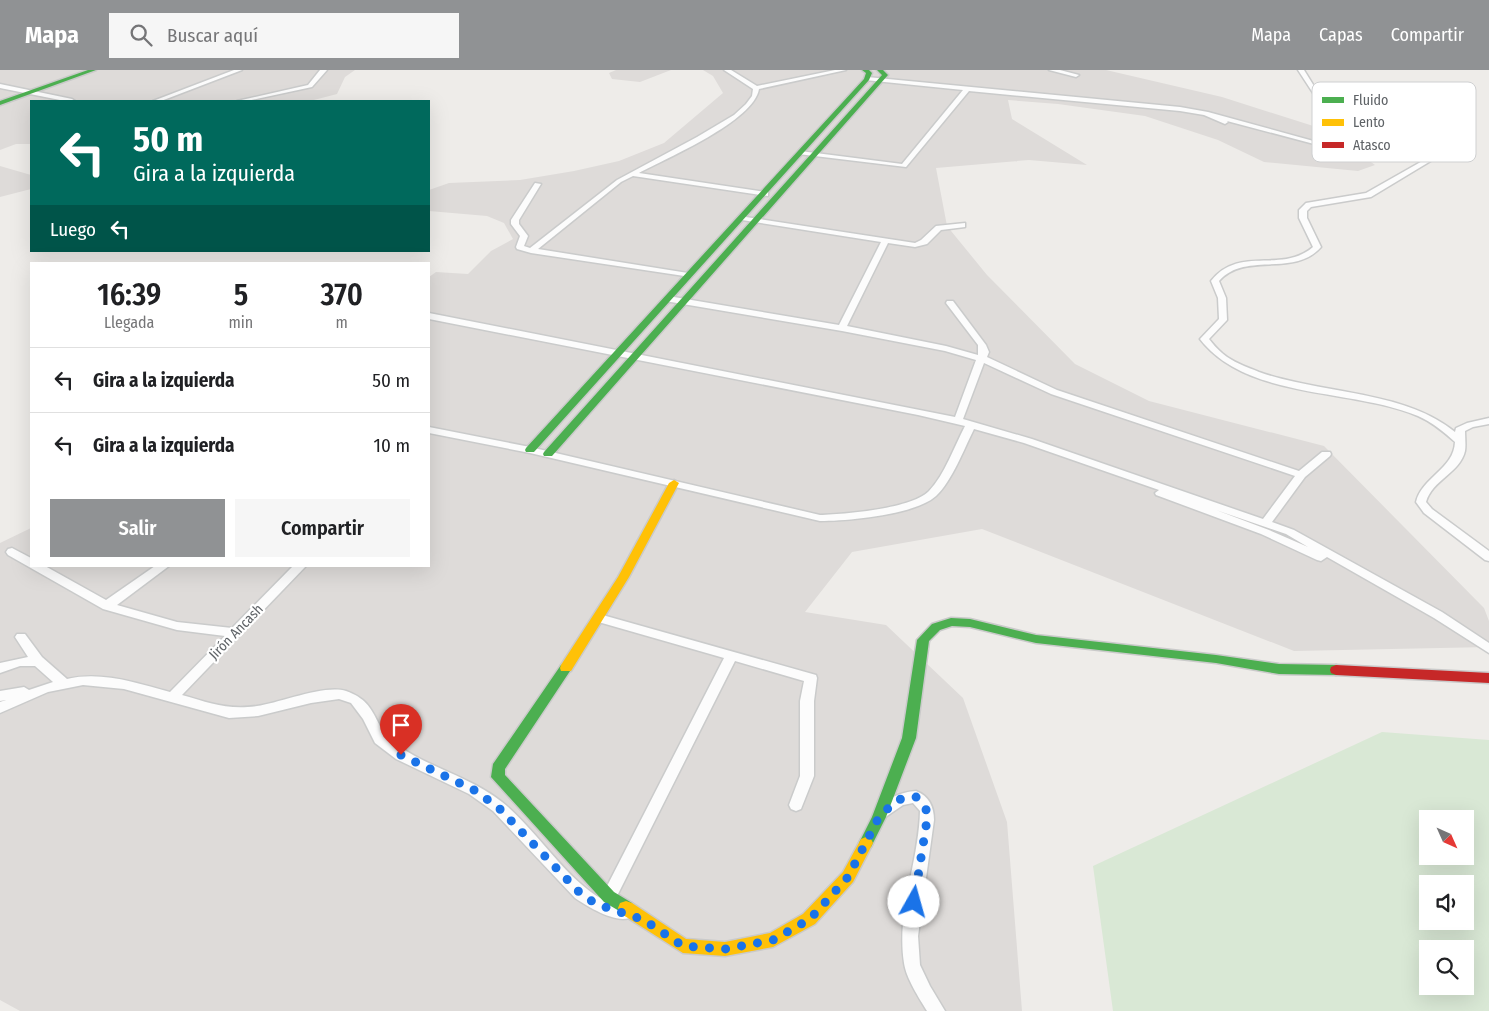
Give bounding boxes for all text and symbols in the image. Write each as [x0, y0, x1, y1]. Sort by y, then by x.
search box [109, 13, 459, 58]
text: Mapa [25, 21, 79, 49]
icon: search [127, 21, 155, 49]
text: Buscar aquí [167, 24, 258, 47]
text: Mapa [1251, 24, 1291, 46]
text: Capas [1319, 24, 1363, 46]
text: Compartir [1391, 24, 1464, 46]
legend [1312, 82, 1476, 162]
text: Fluido [1353, 92, 1388, 109]
text: Lento [1353, 114, 1385, 131]
text: 50 m [133, 118, 203, 160]
icon: left [50, 120, 115, 185]
text: Atasco [1353, 137, 1391, 154]
text: Gira a la izquierda [133, 160, 295, 187]
icon: left [106, 215, 134, 243]
text: Luego [50, 218, 96, 241]
text: 16:39 [97, 277, 161, 313]
text: 5 [234, 277, 248, 313]
text: 370 [320, 277, 363, 313]
text: Llegada [104, 313, 154, 332]
text: min [229, 313, 253, 332]
text: m [335, 313, 348, 332]
icon: left [50, 366, 78, 394]
text: Gira a la izquierda [93, 369, 235, 392]
text: 50 m [372, 369, 410, 392]
icon: left [50, 431, 78, 459]
text: Gira a la izquierda [93, 434, 235, 457]
text: 10 m [374, 434, 410, 457]
button: Salir [50, 499, 225, 557]
button: Compartir [235, 499, 410, 557]
street label: Jirón Ancash [205, 601, 267, 663]
pin [380, 704, 422, 755]
icon: arrive [387, 711, 415, 739]
north arrow [1419, 810, 1474, 865]
map controls [1419, 810, 1474, 995]
position arrow [887, 875, 939, 927]
button: sound [1419, 875, 1474, 930]
button: search [1419, 940, 1474, 995]

